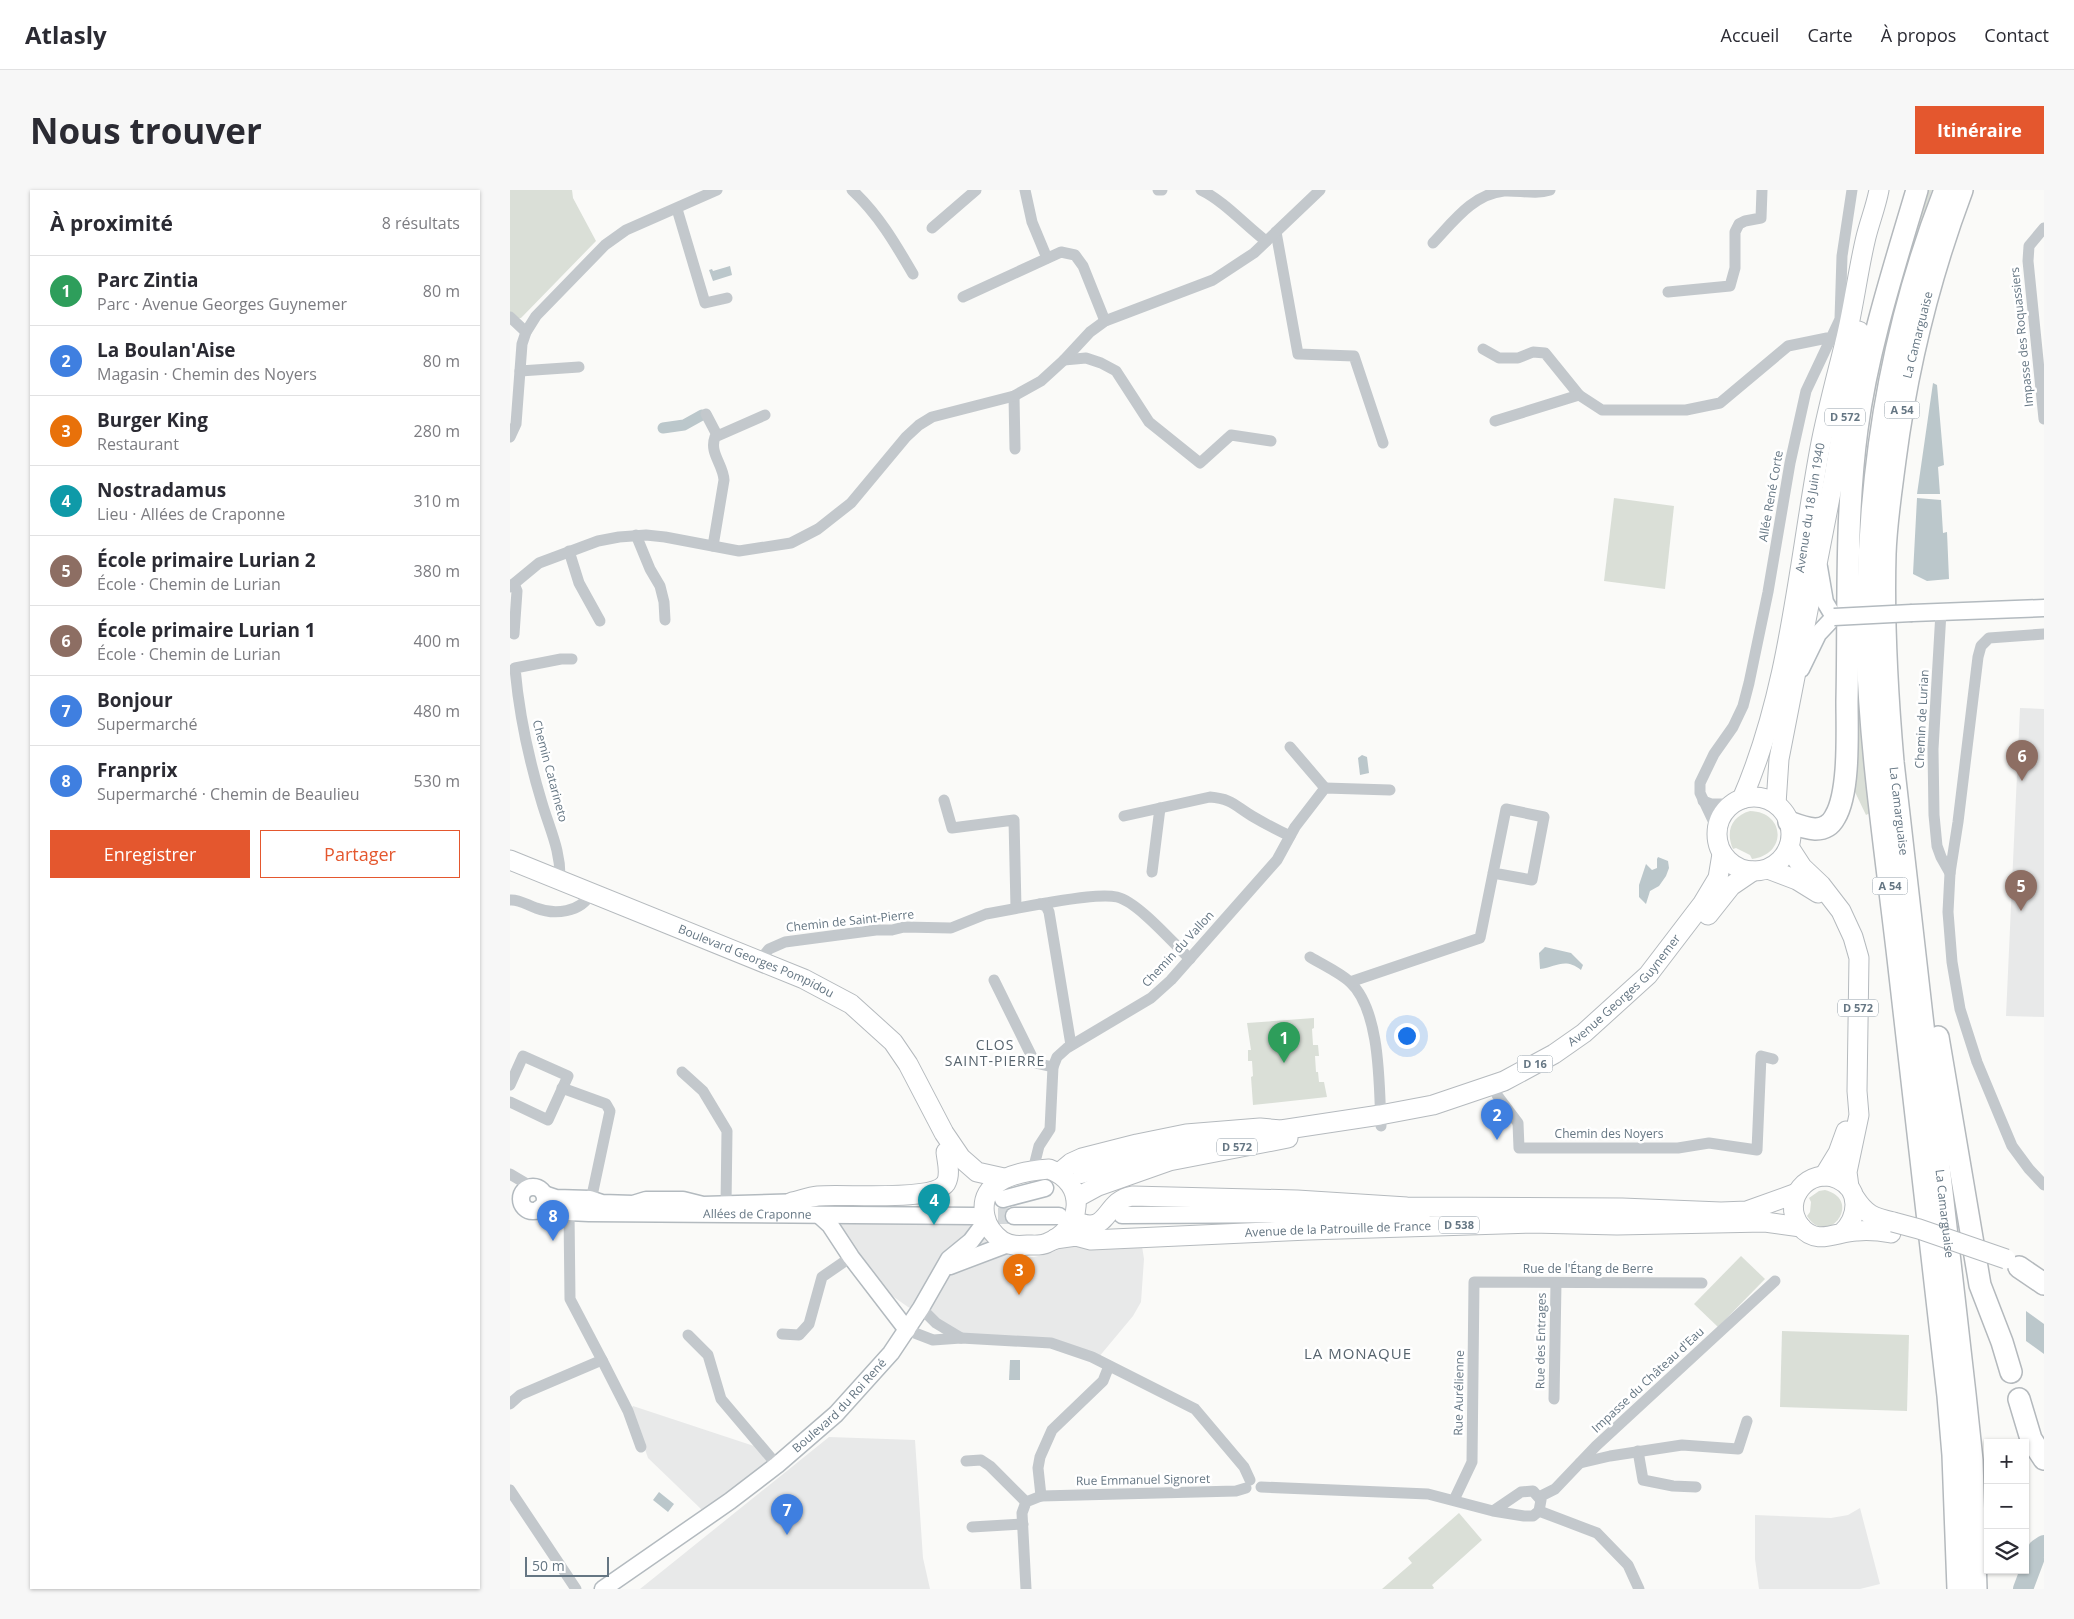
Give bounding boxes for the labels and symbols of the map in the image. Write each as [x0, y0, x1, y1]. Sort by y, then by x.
street label: Impasse des Roquassiers [2006, 266, 2037, 408]
street label: La Camarguaise [1899, 289, 1937, 380]
road number: A 54 [1884, 402, 1920, 418]
road number: D 572 [1825, 408, 1865, 426]
street label: Avenue du 18 Juin 1940 [1791, 441, 1829, 574]
street label: Allée René Corte [1754, 449, 1787, 543]
street label: Chemin de Lurian [1910, 669, 1933, 769]
street label: Chemin Catarineto [529, 718, 572, 824]
pin: 6 [2006, 740, 2038, 781]
street label: La Camarguaise [1886, 766, 1913, 856]
pin: 5 [2005, 870, 2037, 911]
road number: A 54 [1872, 878, 1908, 894]
street label: Chemin de Saint-Pierre [785, 905, 915, 936]
street label: Chemin du Vallon [1138, 907, 1217, 990]
street label: Boulevard Georges Pompidou [676, 920, 837, 1001]
street label: Avenue Georges Guynemer [1564, 930, 1684, 1050]
road number: D 572 [1838, 1000, 1878, 1016]
pin: 1 [1268, 1022, 1300, 1063]
your location [1394, 1023, 1420, 1049]
district label: CLOS SAINT-PIERRE [945, 1035, 1045, 1070]
road number: D 16 [1518, 1056, 1552, 1072]
pin: 2 [1481, 1099, 1513, 1140]
street label: Chemin des Noyers [1555, 1125, 1664, 1142]
road number: D 572 [1217, 1139, 1257, 1156]
street label: La Camarguaise [1931, 1168, 1958, 1259]
pin: 4 [918, 1184, 950, 1225]
pin: 8 [537, 1200, 569, 1241]
street label: Allées de Craponne [703, 1205, 812, 1223]
road number: D 538 [1439, 1216, 1479, 1234]
street label: Avenue de la Patrouille de France [1244, 1217, 1432, 1241]
pin: 3 [1003, 1254, 1035, 1295]
street label: Rue de l'Étang de Berre [1523, 1260, 1653, 1277]
street label: Rue des Entrages [1531, 1292, 1550, 1389]
street label: Impasse du Château d'Eau [1588, 1323, 1708, 1436]
district label: LA MONAQUE [1304, 1343, 1412, 1363]
street label: Rue Aurélienne [1449, 1350, 1468, 1436]
street label: Boulevard du Roi René [788, 1354, 890, 1456]
street label: Rue Emmanuel Signoret [1076, 1470, 1210, 1489]
pin: 7 [771, 1494, 803, 1535]
scale bar [525, 1554, 609, 1577]

